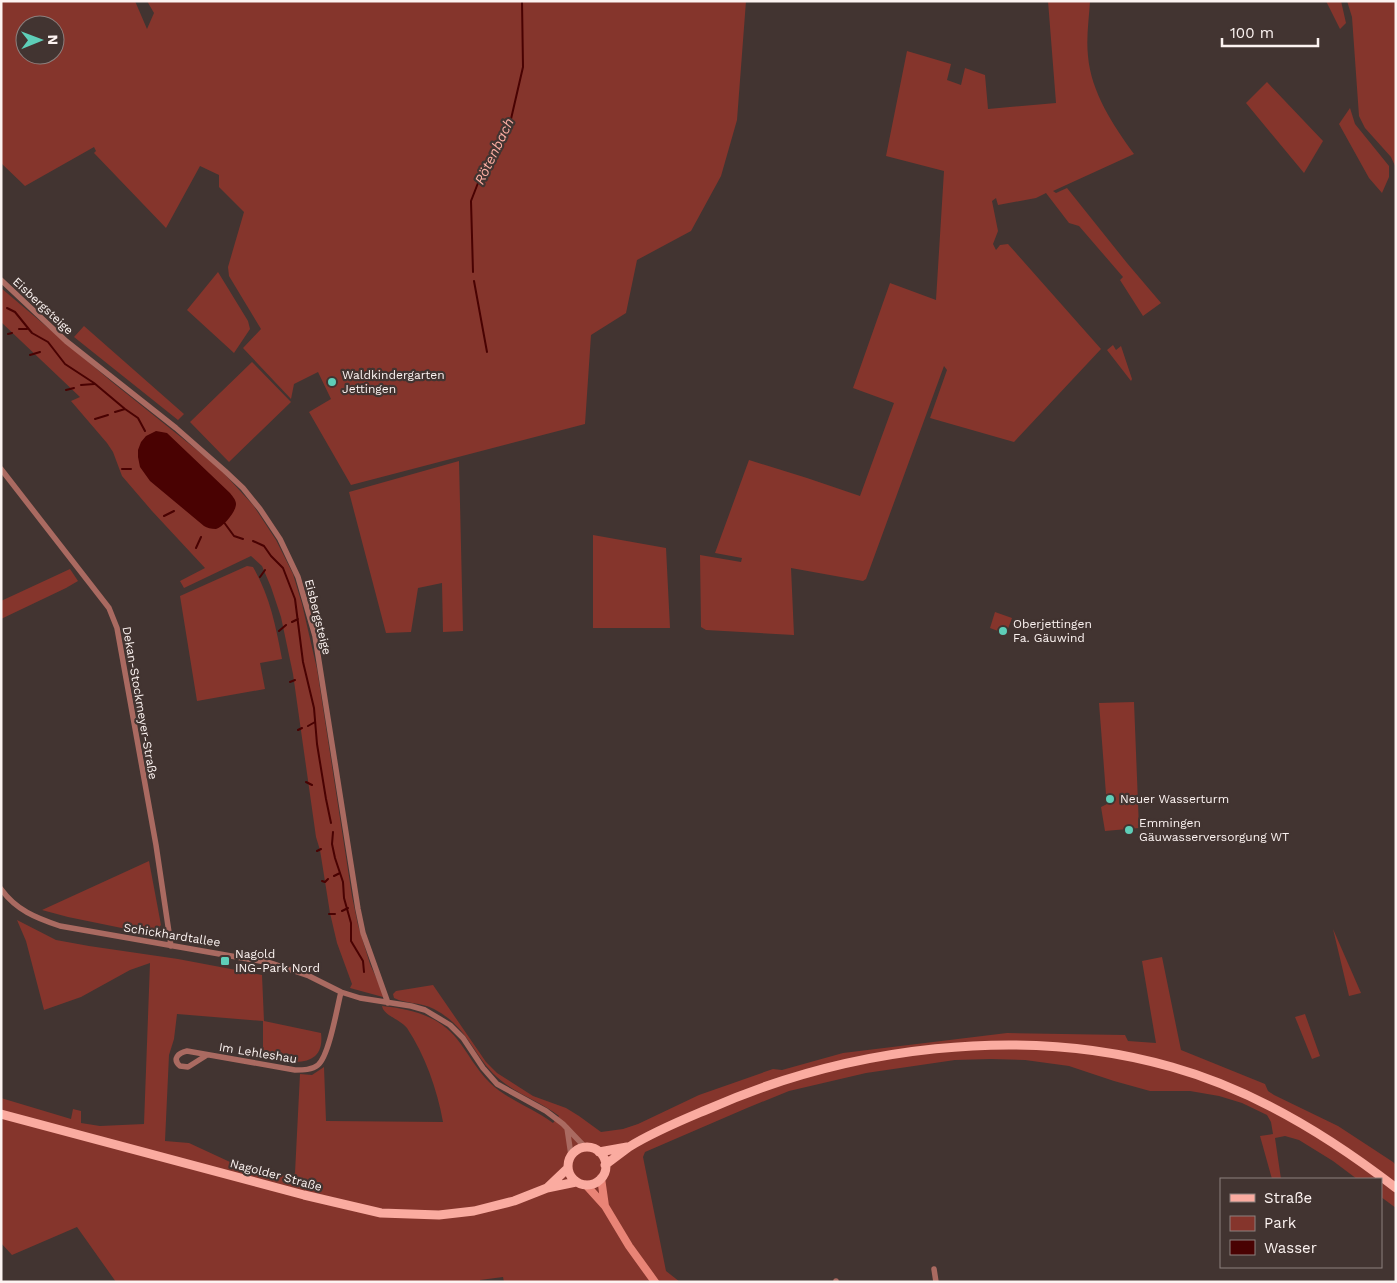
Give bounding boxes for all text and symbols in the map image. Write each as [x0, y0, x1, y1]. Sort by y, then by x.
north arrow [15, 15, 65, 65]
scale bar [1222, 15, 1318, 47]
text: 100 m [1230, 24, 1274, 42]
text: N [45, 34, 61, 45]
water label: Rötenbach [471, 115, 517, 187]
street label: Eisbergsteige [10, 274, 76, 338]
place label: Waldkindergarten Jettingen [342, 368, 445, 396]
marker: Waldkindergarten Jettingen [326, 376, 338, 388]
street label: Eisbergsteige [302, 578, 334, 656]
place label: Oberjettingen Fa. Gäuwind [1013, 617, 1092, 645]
street label: Dekan-Stockmeyer-Straße [120, 625, 160, 781]
marker: Oberjettingen Fa. Gäuwind [997, 625, 1009, 637]
place label: Neuer Wasserturm [1120, 792, 1229, 806]
marker: Neuer Wasserturm [1104, 793, 1116, 805]
place label: Emmingen Gäuwasserversorgung WT [1139, 816, 1289, 844]
marker: Emmingen Gäuwasserversorgung WT [1123, 824, 1135, 836]
street label: Schickhardtallee [122, 920, 222, 950]
place label: Nagold ING-Park Nord [235, 947, 320, 975]
marker: Nagold ING-Park Nord [219, 955, 231, 967]
street label: Im Lehleshau [218, 1040, 298, 1066]
street label: Nagolder Straße [229, 1156, 324, 1194]
legend [1220, 1178, 1382, 1268]
text: Straße [1264, 1189, 1312, 1207]
text: Park [1264, 1214, 1297, 1232]
text: Wasser [1264, 1239, 1317, 1257]

